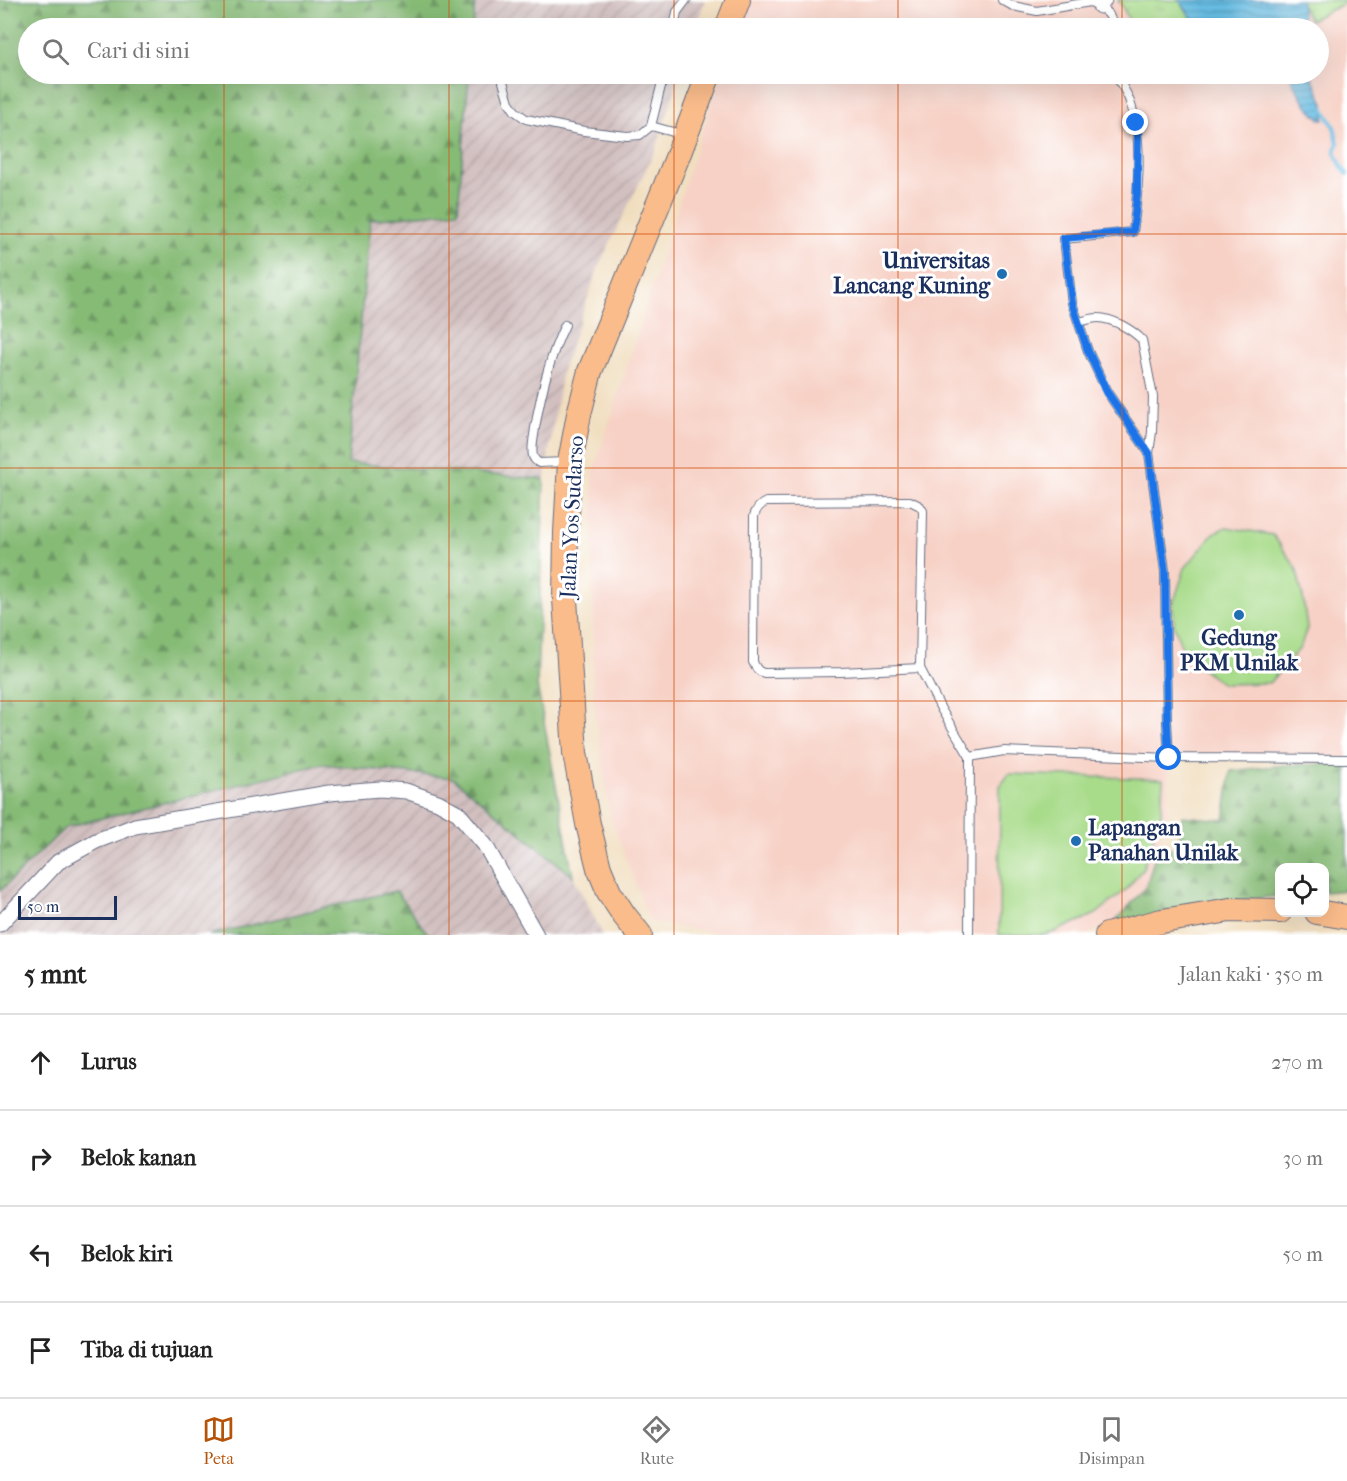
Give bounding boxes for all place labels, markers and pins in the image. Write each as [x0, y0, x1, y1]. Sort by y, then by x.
place label: Universitas Lancang Kuning [833, 248, 991, 299]
marker: Universitas Lancang Kuning [995, 267, 1009, 281]
marker: Gedung PKM Unilak [1232, 608, 1246, 622]
place label: Gedung PKM Unilak [1180, 625, 1299, 676]
place label: Lapangan Panahan Unilak [1088, 815, 1239, 866]
marker: Lapangan Panahan Unilak [1069, 834, 1083, 848]

